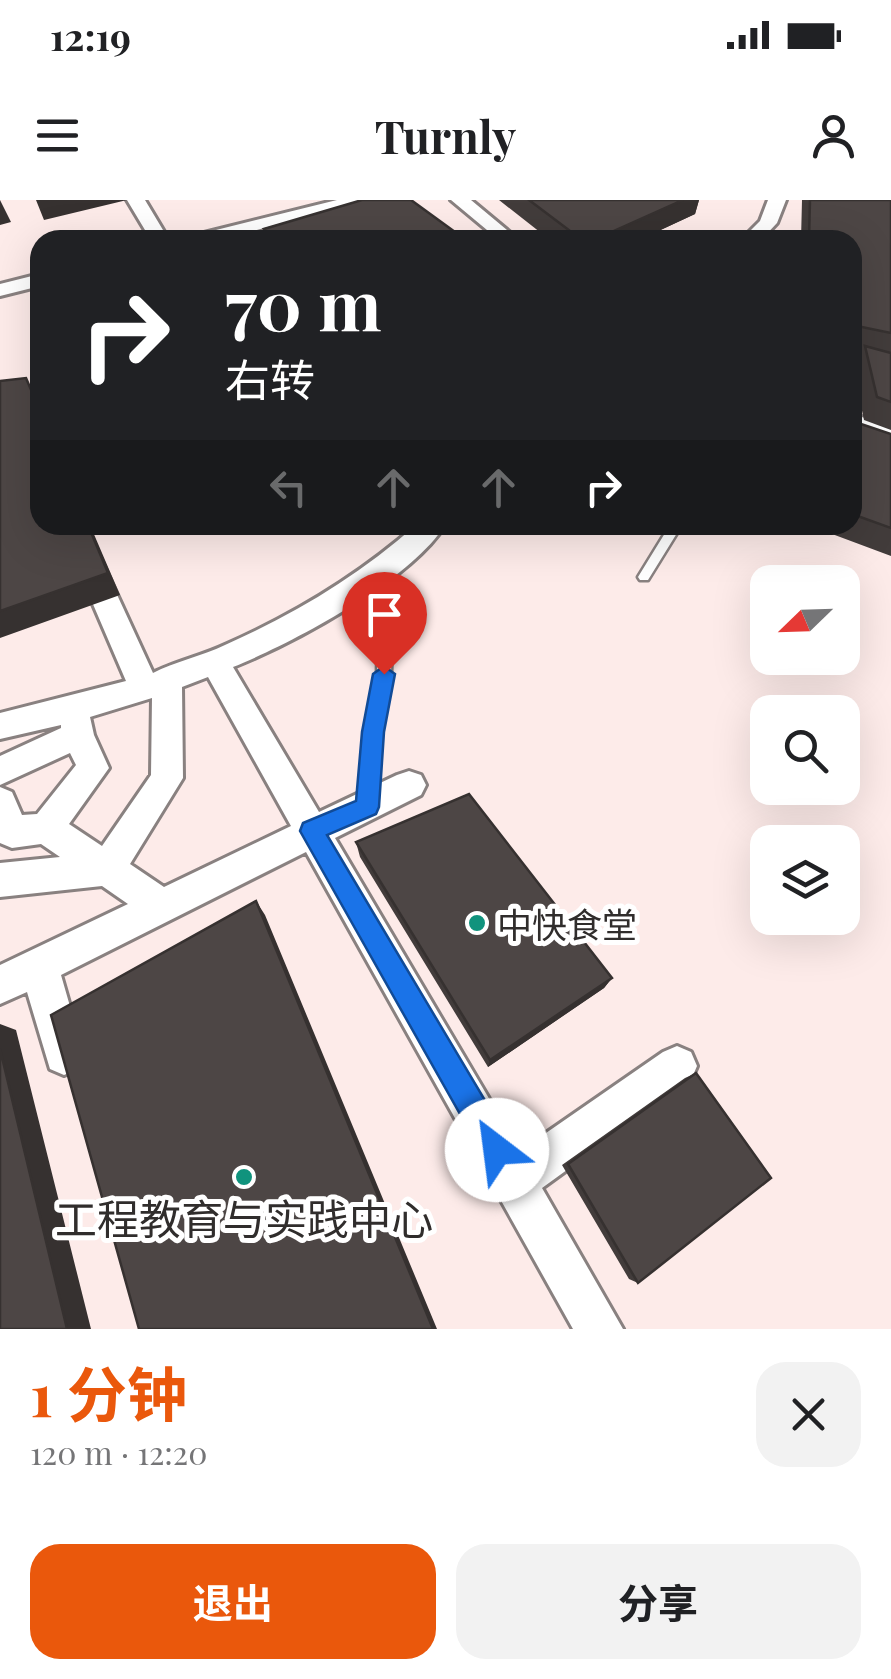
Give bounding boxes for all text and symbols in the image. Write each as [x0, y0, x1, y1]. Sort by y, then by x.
text: 12:19 [50, 10, 131, 61]
text: Turnly [375, 105, 516, 165]
icon: menu [30, 108, 85, 163]
icon: person [806, 108, 861, 163]
text: 70 m [225, 255, 382, 349]
icon: right [60, 270, 190, 400]
text: 右转 [225, 348, 315, 408]
icon: left [261, 460, 316, 515]
icon: ahead [366, 460, 421, 515]
icon: ahead [471, 460, 526, 515]
icon: right [576, 460, 631, 515]
north arrow [750, 565, 860, 675]
map controls [750, 565, 860, 935]
pin [342, 572, 427, 675]
icon: arrive [357, 587, 412, 642]
button: search [750, 695, 860, 805]
button: layers [750, 825, 860, 935]
place label: 中快食堂 [497, 900, 637, 947]
marker: 中快食堂 [466, 912, 488, 934]
position arrow [445, 1098, 549, 1202]
marker: 工程教育与实践中心 [233, 1166, 255, 1188]
place label: 工程教育与实践中心 [55, 1190, 433, 1246]
text: 1 分钟 [30, 1352, 187, 1432]
button: close [756, 1362, 861, 1467]
text: 120 m · 12:20 [30, 1430, 207, 1473]
button: 退出 [30, 1544, 436, 1659]
button: 分享 [456, 1544, 861, 1659]

